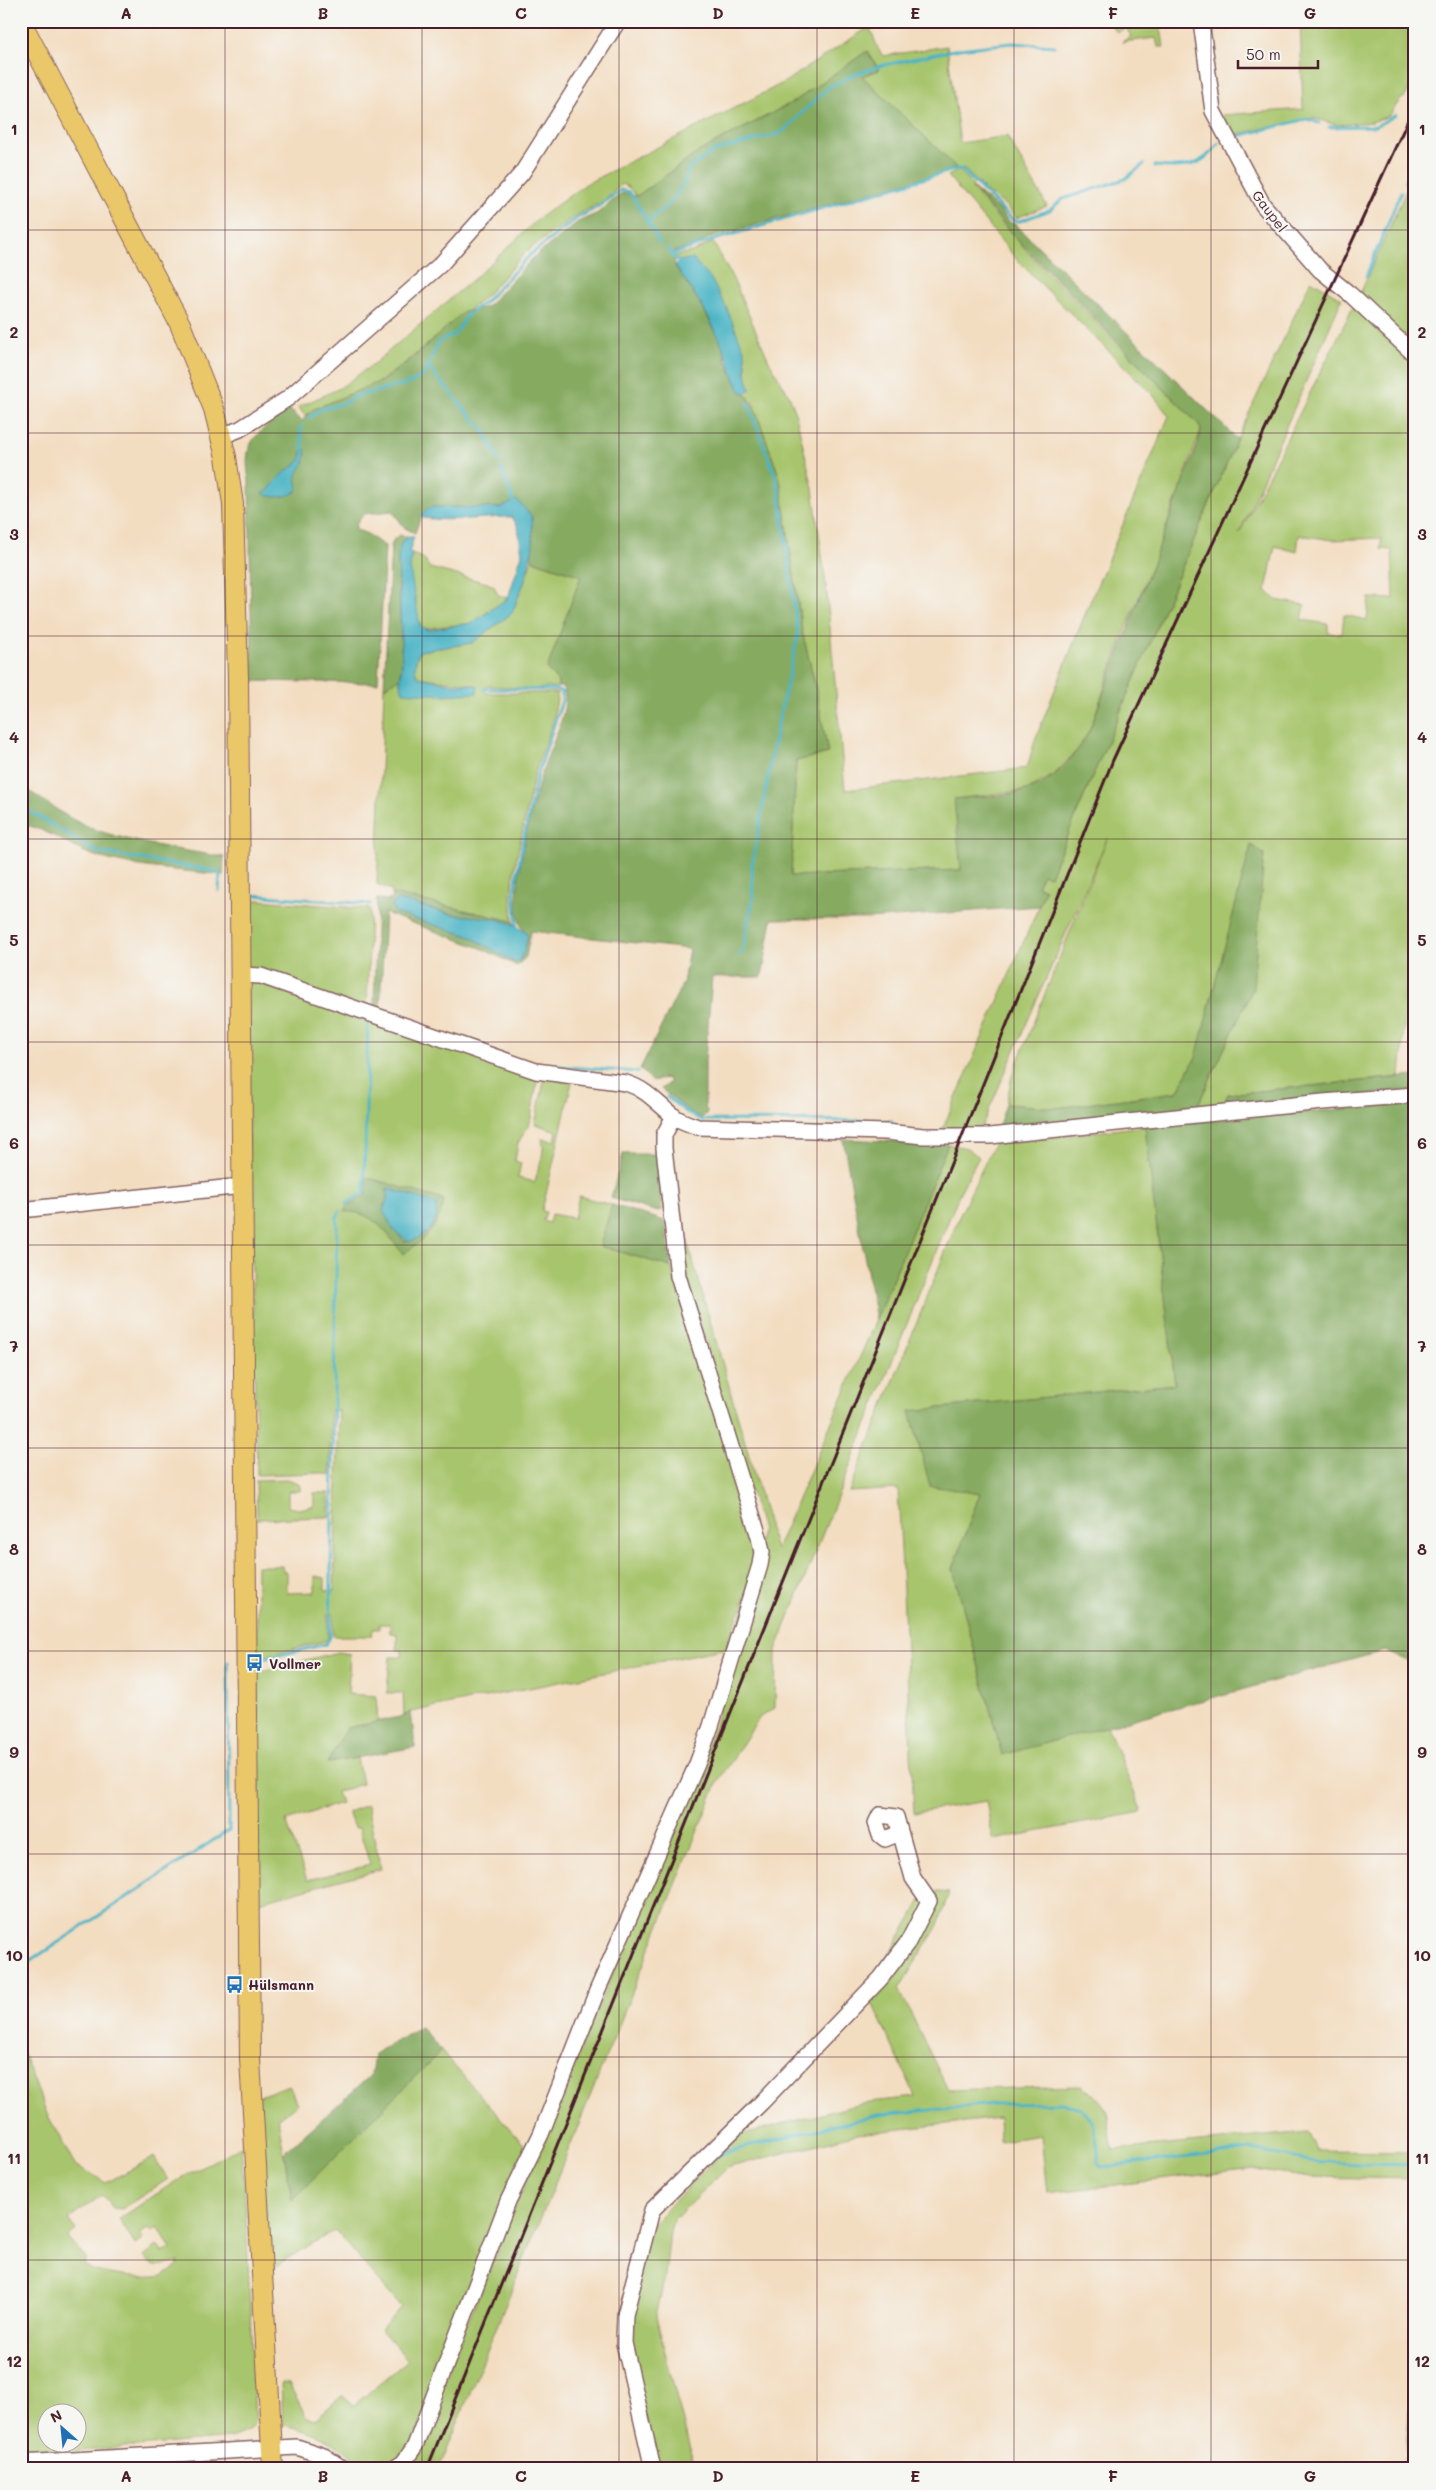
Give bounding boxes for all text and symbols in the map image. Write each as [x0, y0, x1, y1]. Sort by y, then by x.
text: A [120, 2, 132, 23]
text: B [318, 2, 328, 23]
text: C [515, 2, 527, 23]
text: D [712, 2, 724, 23]
text: E [910, 2, 920, 23]
text: F [1108, 2, 1118, 23]
text: G [1304, 2, 1316, 23]
scale bar [1238, 38, 1318, 70]
text: 50 m [1246, 44, 1281, 64]
text: 1 [10, 118, 18, 139]
text: 1 [1418, 118, 1426, 139]
street label: Gaupel [1248, 186, 1292, 236]
text: 2 [10, 321, 19, 342]
text: 2 [1418, 321, 1427, 342]
text: 3 [9, 523, 19, 544]
text: 3 [1417, 523, 1427, 544]
text: 4 [9, 726, 19, 747]
text: 4 [1417, 726, 1427, 747]
text: 5 [9, 929, 19, 950]
text: 5 [1417, 929, 1427, 950]
text: 6 [9, 1132, 19, 1153]
text: 6 [1417, 1132, 1427, 1153]
text: 7 [10, 1335, 19, 1356]
text: 7 [1418, 1335, 1427, 1356]
text: 8 [9, 1538, 19, 1559]
text: 8 [1417, 1538, 1427, 1559]
bus stop icon: Vollmer [245, 1653, 265, 1673]
place label: Vollmer [269, 1654, 321, 1673]
text: 9 [9, 1741, 19, 1762]
text: 9 [1417, 1741, 1427, 1762]
text: 10 [5, 1944, 23, 1965]
text: 10 [1413, 1944, 1431, 1965]
bus stop icon: Hülsmann [224, 1974, 244, 1994]
place label: Hülsmann [248, 1975, 314, 1994]
text: 11 [7, 2147, 21, 2168]
text: 11 [1415, 2147, 1429, 2168]
text: 12 [6, 2350, 22, 2371]
text: 12 [1414, 2350, 1430, 2371]
north arrow [38, 2402, 88, 2452]
text: N [47, 2405, 65, 2427]
text: A [120, 2465, 132, 2486]
text: B [318, 2465, 328, 2486]
text: C [515, 2465, 527, 2486]
text: D [712, 2465, 724, 2486]
text: E [910, 2465, 920, 2486]
text: F [1108, 2465, 1118, 2486]
text: G [1304, 2465, 1316, 2486]

